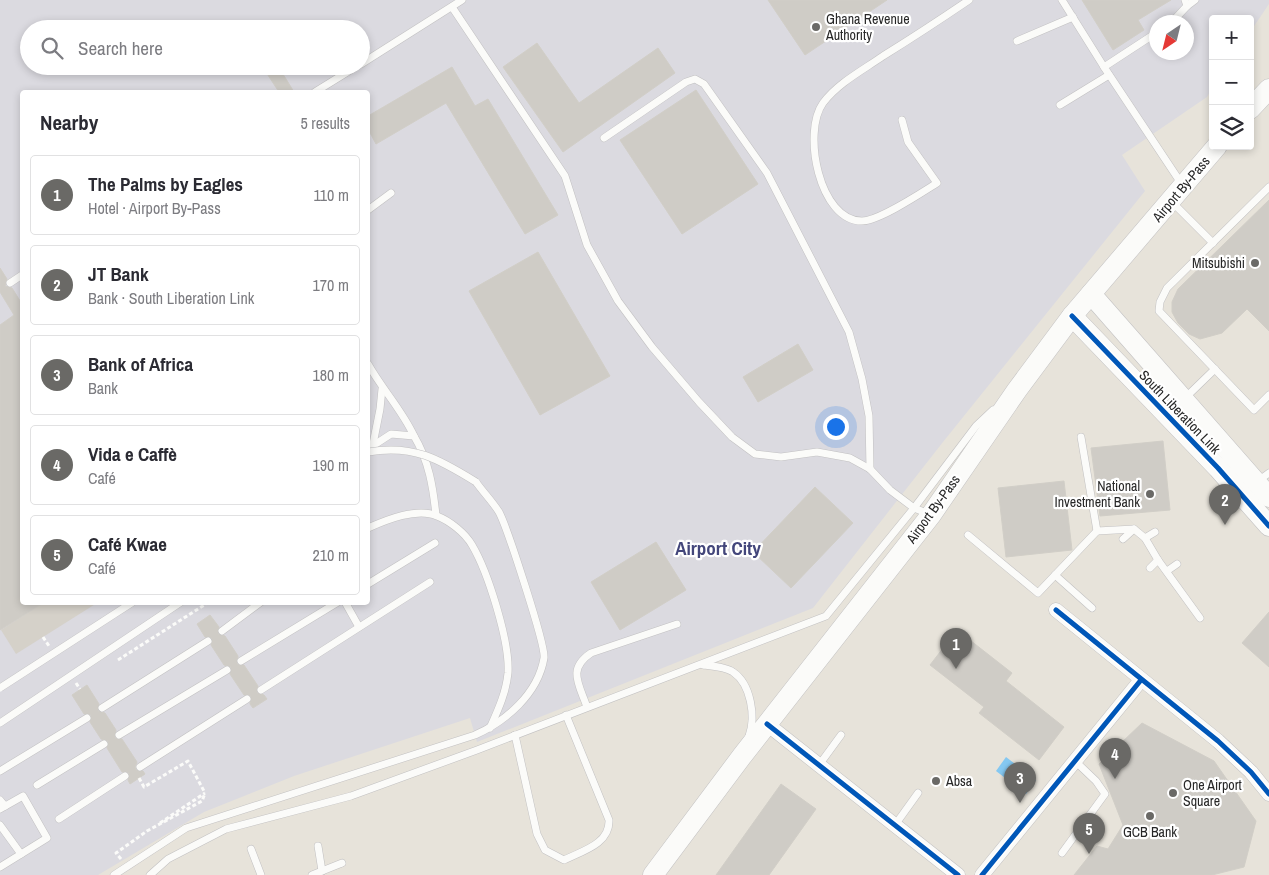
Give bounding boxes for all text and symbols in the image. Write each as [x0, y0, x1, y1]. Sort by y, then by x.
place label: Ghana Revenue Authority [825, 10, 910, 44]
north arrow [1149, 15, 1194, 60]
map controls [1209, 15, 1254, 150]
button: + [1209, 15, 1254, 60]
search box [20, 20, 370, 75]
marker: Ghana Revenue Authority [810, 21, 822, 33]
icon: search [38, 34, 66, 62]
text: Search here [78, 35, 163, 61]
button: − [1209, 60, 1254, 105]
button: layers [1209, 105, 1254, 150]
text: Nearby [40, 108, 98, 137]
text: 5 results [300, 112, 350, 134]
street label: Airport By-Pass [1148, 152, 1214, 226]
text: The Palms by Eagles [88, 171, 243, 197]
text: 1 [53, 184, 61, 206]
text: 110 m [313, 184, 349, 206]
text: Hotel · Airport By-Pass [88, 197, 221, 219]
place label: Mitsubishi [1192, 254, 1245, 272]
marker: Mitsubishi [1249, 257, 1261, 269]
text: JT Bank [88, 261, 149, 287]
text: 2 [53, 274, 61, 296]
text: 170 m [313, 274, 349, 296]
text: Bank · South Liberation Link [88, 287, 254, 309]
text: Bank of Africa [88, 351, 193, 377]
text: 3 [53, 364, 61, 386]
text: 180 m [313, 364, 349, 386]
street label: South Liberation Link [1135, 366, 1225, 458]
text: Bank [88, 377, 118, 399]
your location [823, 414, 849, 440]
text: Vida e Caffè [88, 441, 177, 467]
text: 4 [53, 454, 61, 476]
text: 190 m [313, 454, 349, 476]
text: Café [88, 467, 116, 489]
street label: Airport By-Pass [902, 471, 964, 548]
place label: National Investment Bank [1054, 477, 1140, 511]
pin: 2 [1209, 484, 1241, 525]
marker: National Investment Bank [1144, 488, 1156, 500]
text: Café Kwae [88, 531, 167, 557]
district label: Airport City [675, 535, 761, 561]
text: 5 [53, 544, 61, 566]
text: 210 m [313, 544, 349, 566]
text: Café [88, 557, 116, 579]
pin: 1 [940, 628, 972, 669]
pin: 4 [1099, 738, 1131, 779]
pin: 3 [1004, 762, 1036, 803]
place label: Absa [945, 772, 973, 790]
marker: Absa [930, 775, 942, 787]
place label: One Airport Square [1183, 776, 1242, 810]
marker: One Airport Square [1167, 787, 1179, 799]
marker: GCB Bank [1144, 810, 1156, 822]
pin: 5 [1073, 813, 1105, 854]
place label: GCB Bank [1123, 823, 1177, 841]

